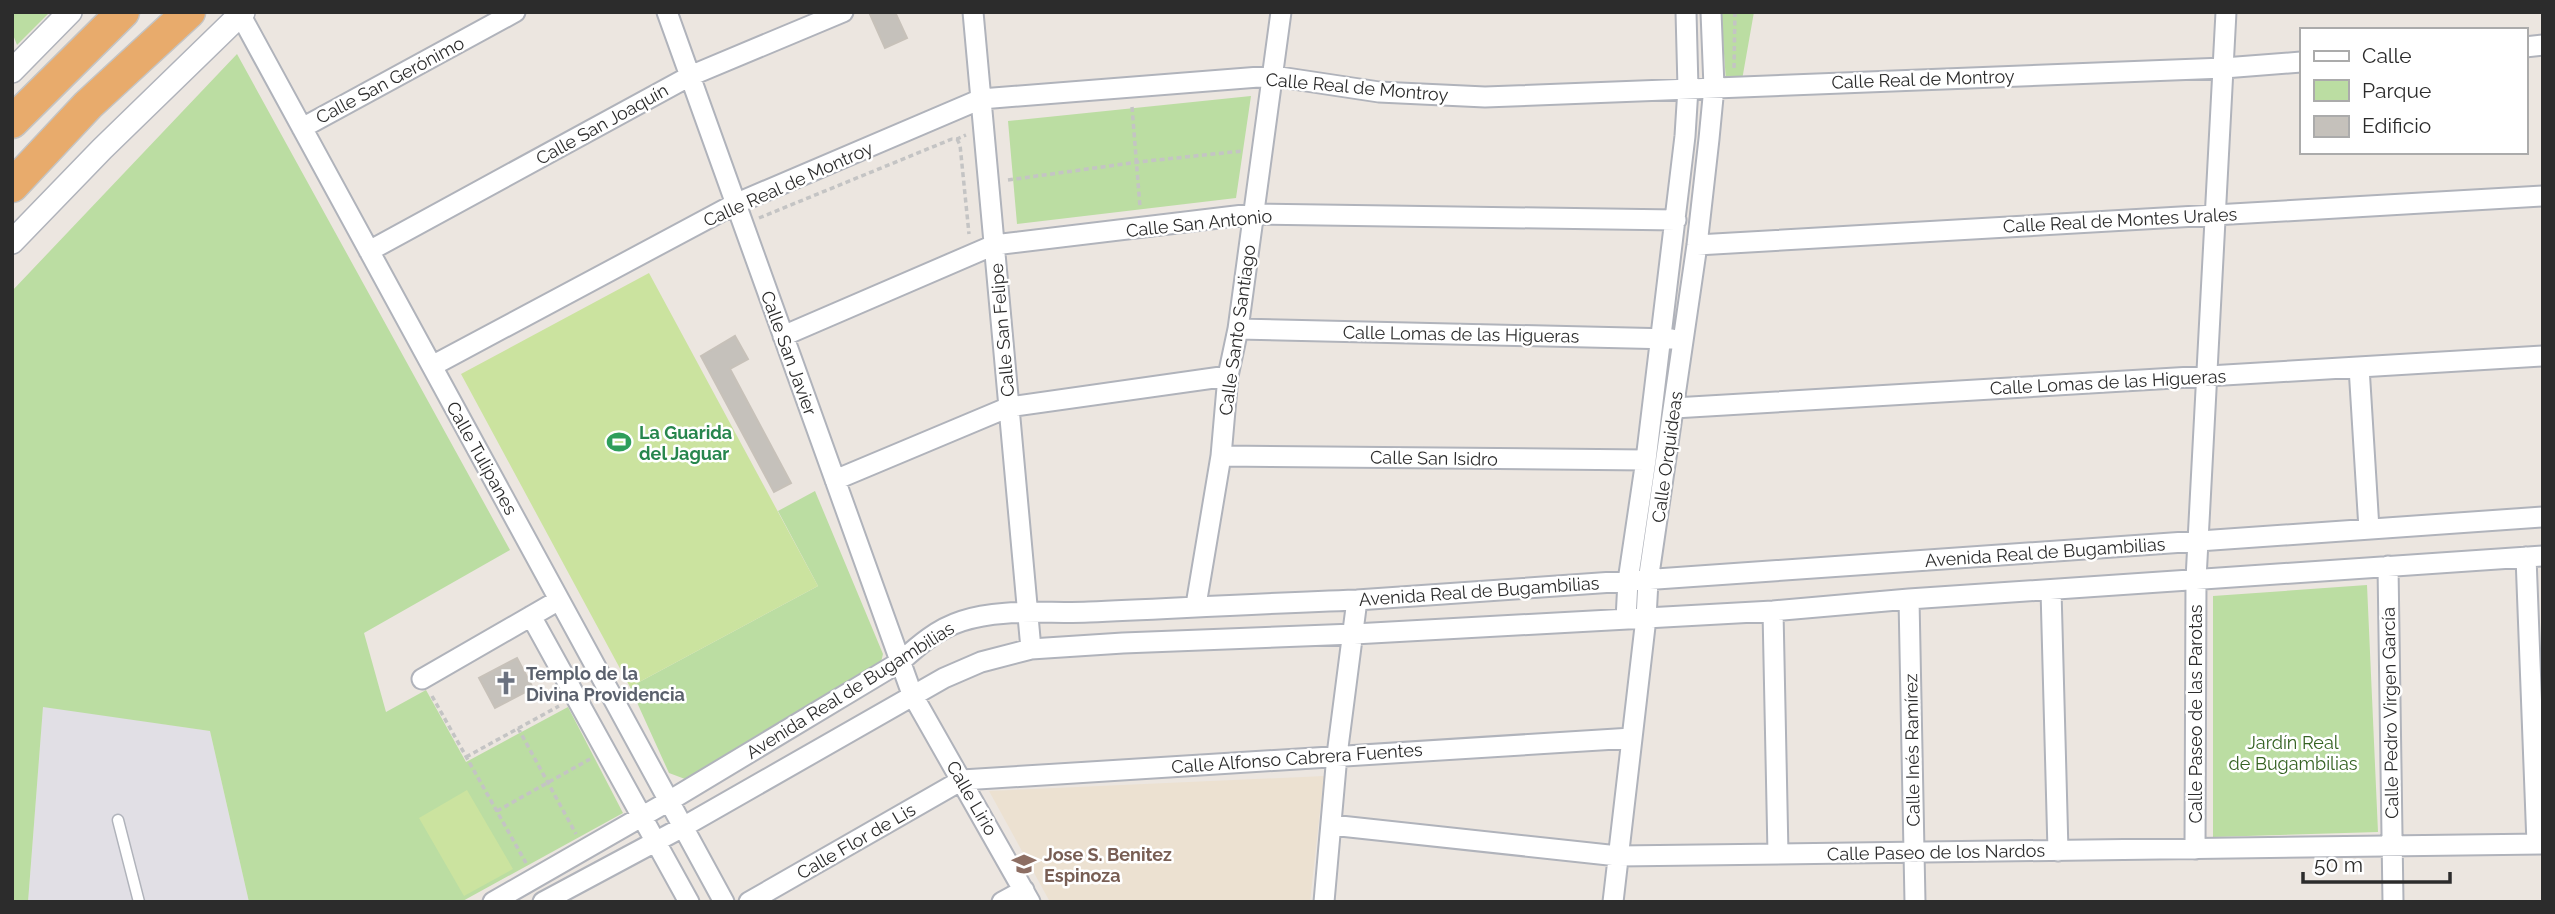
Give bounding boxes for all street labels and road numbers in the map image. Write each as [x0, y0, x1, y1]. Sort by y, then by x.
street label: Calle San Gerónimo [312, 32, 468, 128]
street label: Calle Real de Montroy [1831, 65, 2015, 93]
street label: Calle Real de Montroy [1265, 69, 1449, 105]
street label: Calle San Joaquín [532, 79, 672, 169]
street label: Calle Real de Montroy [700, 137, 876, 231]
street label: Calle Real de Montes Urales [2002, 203, 2238, 237]
street label: Calle San Antonio [1125, 205, 1273, 241]
street label: Calle Santo Santiago [1215, 243, 1259, 417]
street label: Calle San Felipe [986, 262, 1018, 398]
street label: Calle San Javier [757, 288, 821, 419]
street label: Calle Lomas de las Higueras [1343, 321, 1580, 347]
street label: Calle Lomas de las Higueras [1989, 365, 2227, 399]
street label: Calle Orquideas [1647, 390, 1687, 524]
street label: Calle Tulipanes [442, 398, 522, 519]
street label: Calle San Isidro [1370, 446, 1498, 470]
street label: Avenida Real de Bugambilias [1924, 533, 2166, 571]
street label: Avenida Real de Bugambilias [1358, 572, 1600, 610]
street label: Calle Paseo de las Parotas [2185, 604, 2206, 823]
street label: Calle Pedro Virgen García [2378, 607, 2402, 819]
street label: Avenida Real de Bugambilias [742, 617, 958, 763]
street label: Calle Inés Ramírez [1900, 673, 1924, 827]
street label: Calle Alfonso Cabrera Fuentes [1171, 739, 1424, 777]
street label: Calle Lirio [942, 757, 1002, 839]
street label: Calle Flor de Lis [793, 798, 919, 883]
street label: Calle Paseo de los Nardos [1827, 840, 2046, 864]

